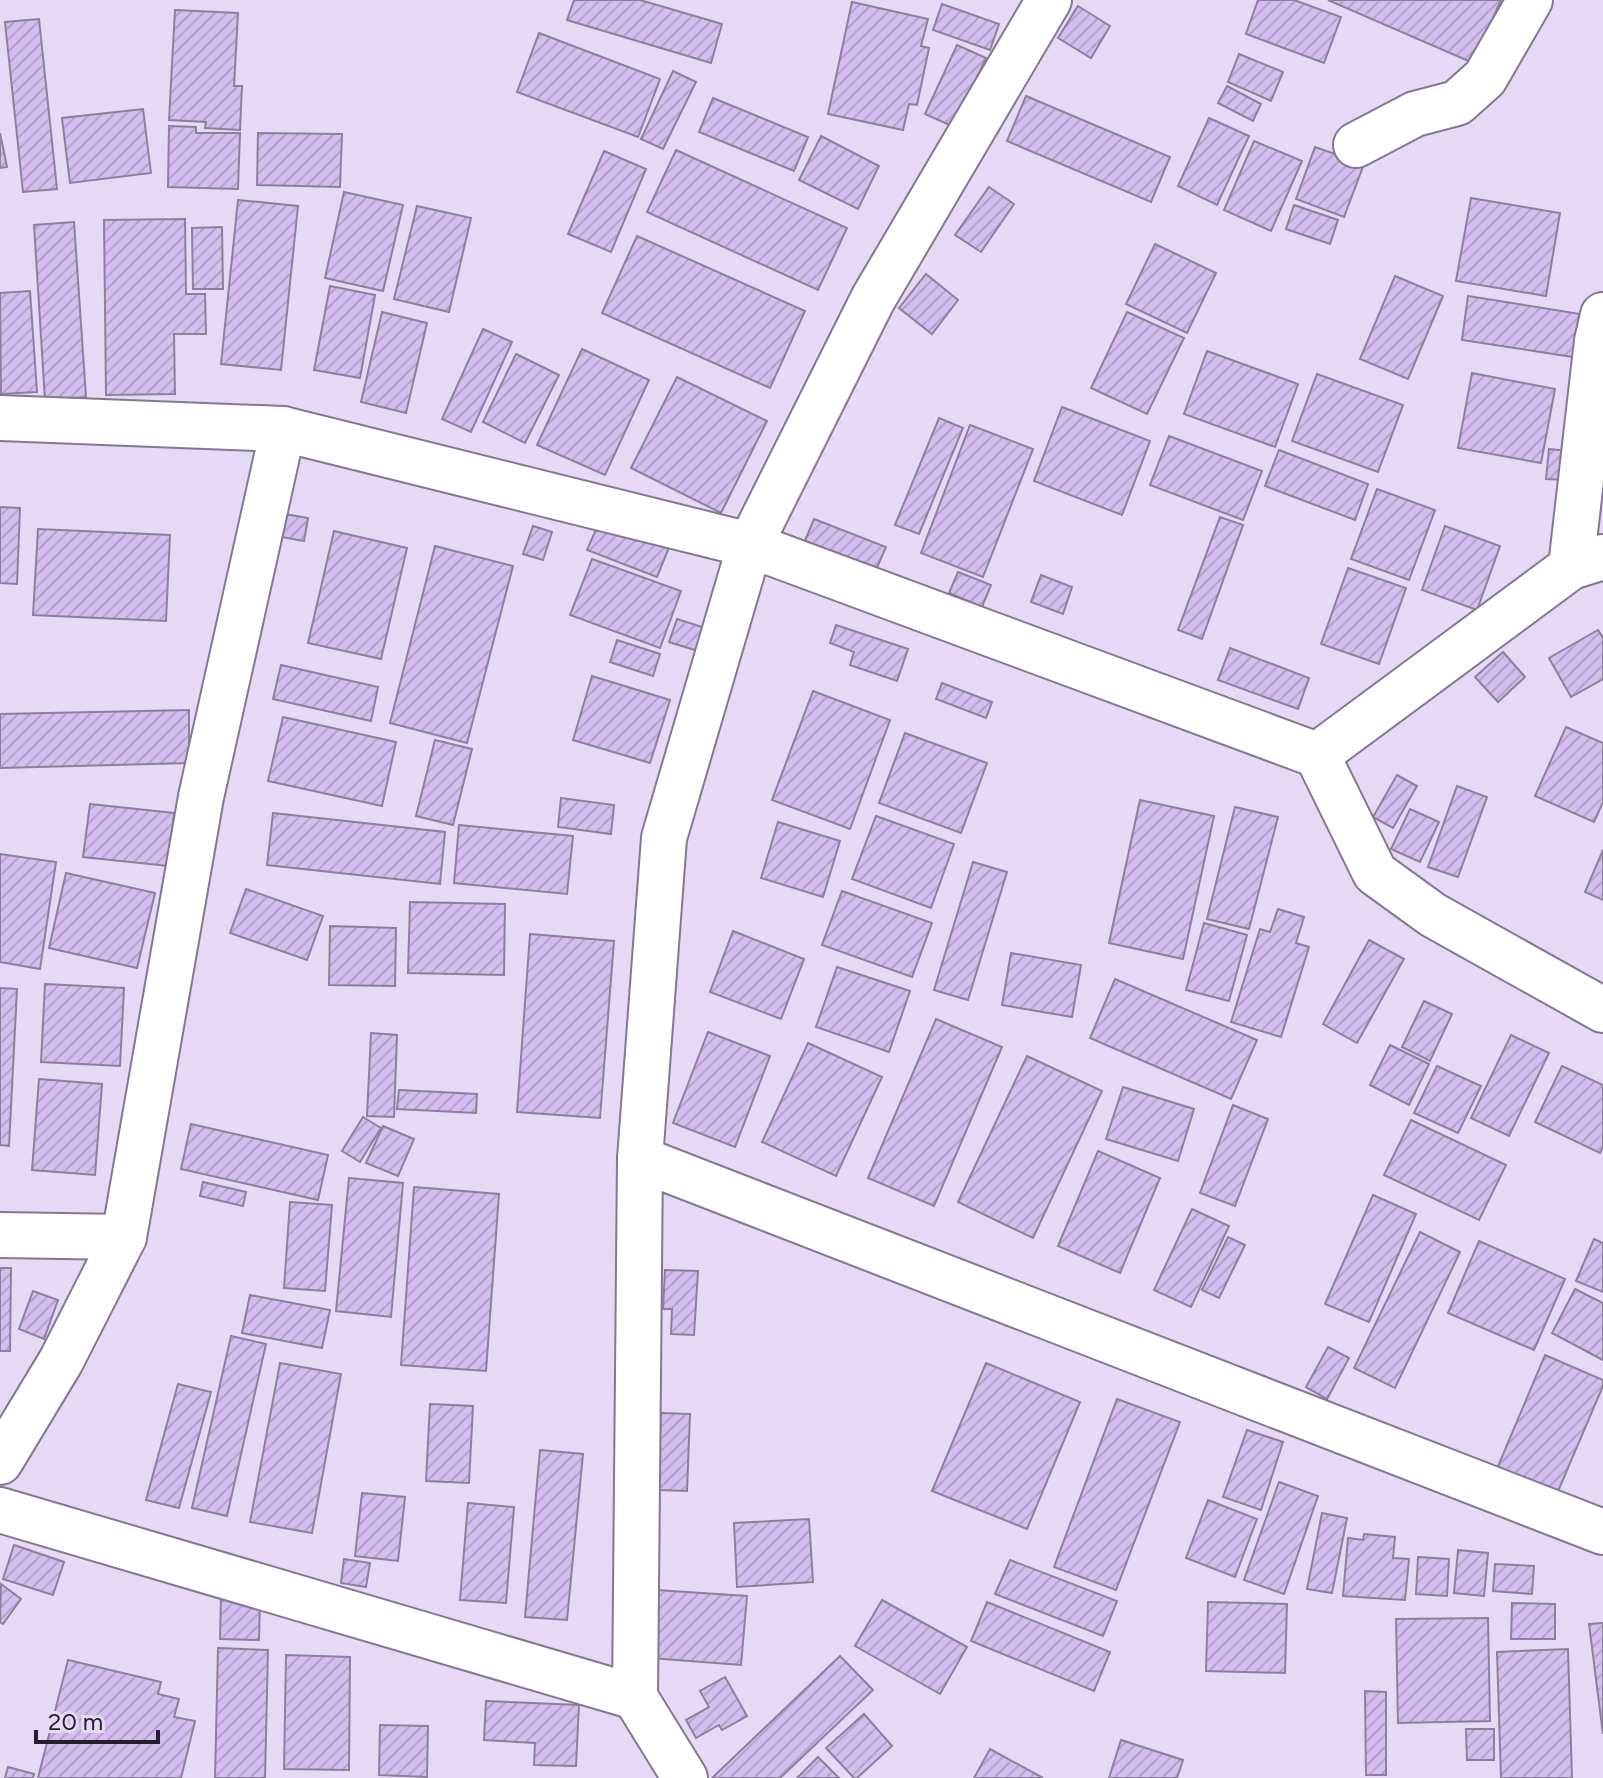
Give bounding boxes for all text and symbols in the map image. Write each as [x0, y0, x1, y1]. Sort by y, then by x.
scale bar [36, 1694, 158, 1744]
text: 20 m [48, 1707, 103, 1736]

